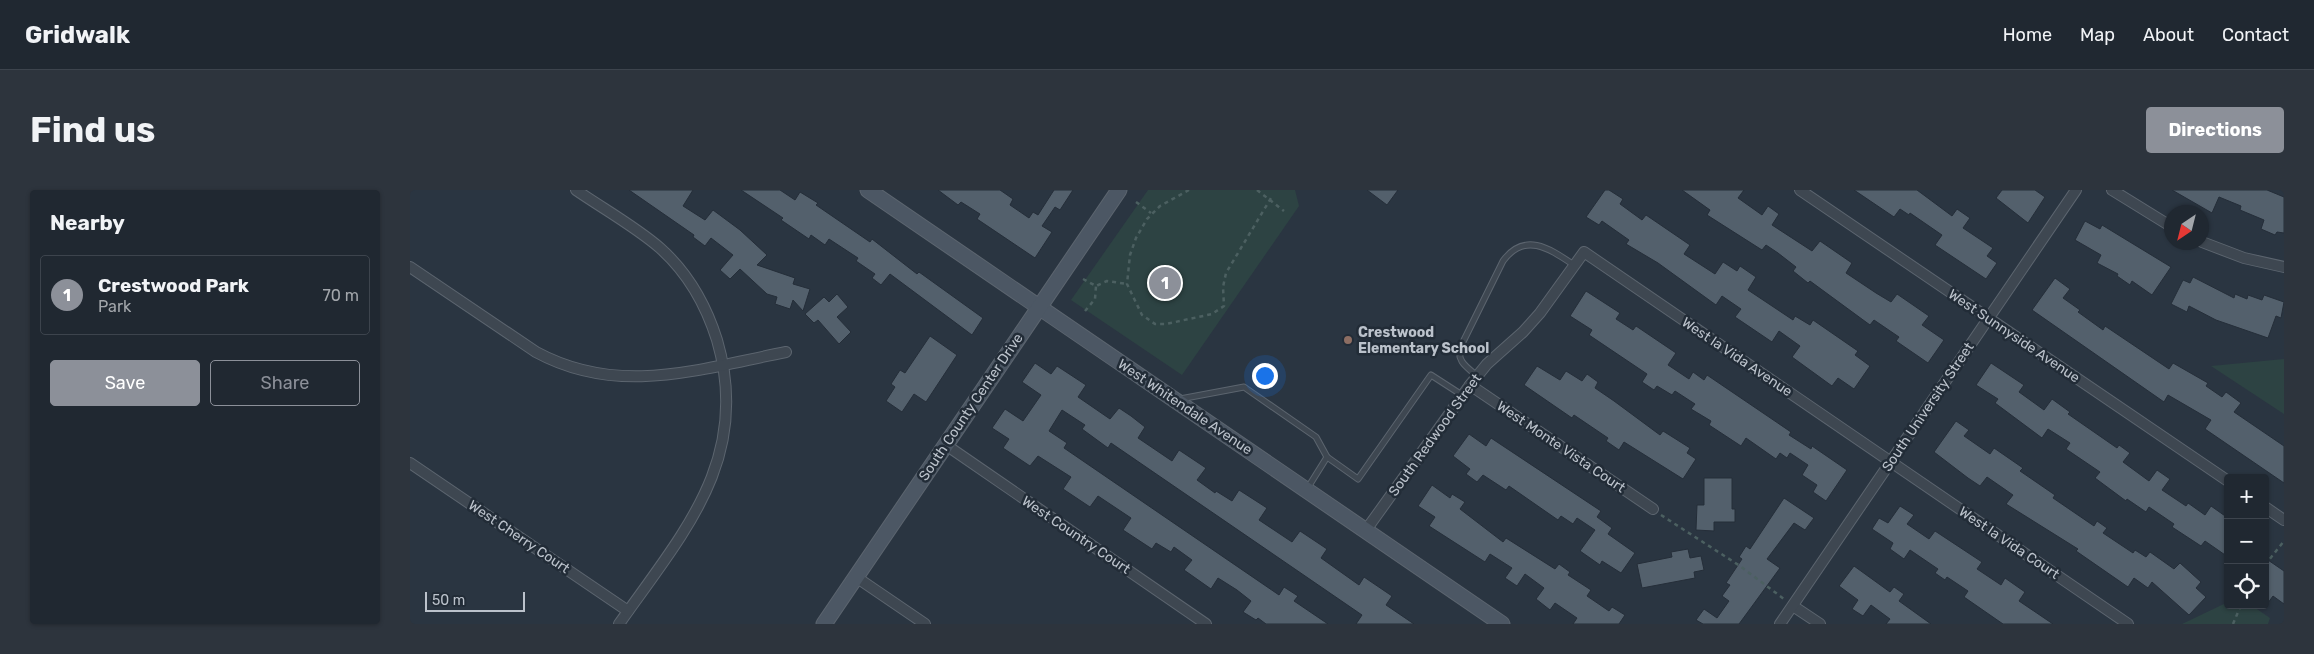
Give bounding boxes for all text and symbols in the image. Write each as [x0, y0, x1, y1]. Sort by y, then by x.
text: Gridwalk [25, 21, 130, 49]
text: Home [2003, 24, 2052, 46]
text: Map [2080, 24, 2115, 46]
text: About [2143, 24, 2194, 46]
text: Contact [2222, 24, 2289, 46]
button: Directions [2146, 107, 2284, 153]
text: Find us [30, 109, 155, 151]
north arrow [2164, 205, 2209, 250]
text: Nearby [50, 210, 125, 235]
pin: 1 [1149, 264, 1181, 302]
text: Crestwood Park [98, 274, 249, 297]
text: 1 [63, 286, 71, 305]
text: 70 m [322, 286, 359, 305]
street label: West Sunnyside Avenue [1945, 286, 2083, 386]
text: Park [98, 297, 131, 316]
street label: West la Vida Avenue [1679, 314, 1796, 400]
place label: Crestwood Elementary School [1358, 324, 1489, 357]
street label: South County Center Drive [915, 330, 1027, 484]
marker: Crestwood Elementary School [1342, 334, 1354, 346]
street label: South University Street [1878, 339, 1978, 475]
street label: West Whitendale Avenue [1114, 356, 1256, 459]
button: Save [50, 360, 200, 406]
button: Share [210, 360, 360, 406]
your location [1252, 363, 1278, 389]
street label: South Redwood Street [1385, 370, 1485, 500]
street label: West Monte Vista Court [1493, 398, 1629, 497]
map controls [2224, 474, 2269, 609]
button: + [2224, 474, 2269, 519]
street label: West Country Court [1019, 492, 1134, 578]
street label: West Cherry Court [465, 497, 573, 577]
street label: West la Vida Court [1956, 503, 2063, 583]
button: − [2224, 519, 2269, 564]
button: locate [2224, 564, 2269, 609]
scale bar [425, 589, 525, 612]
text: 50 m [432, 592, 465, 609]

